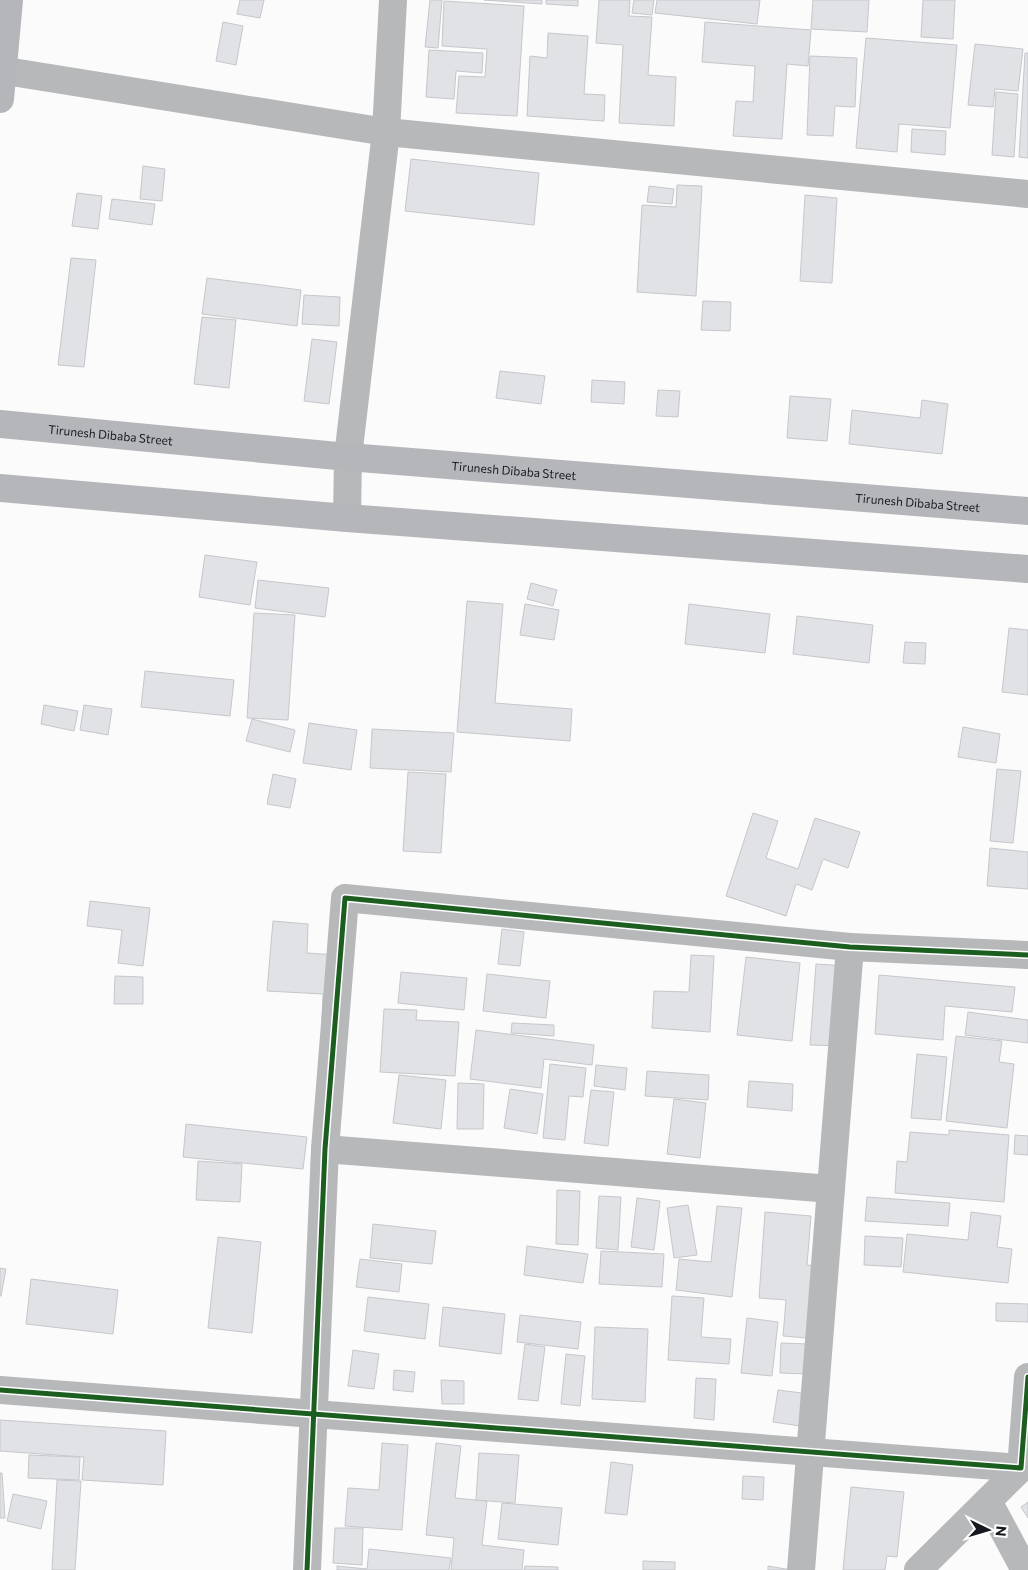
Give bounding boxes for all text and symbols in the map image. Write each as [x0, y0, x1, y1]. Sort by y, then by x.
street label: Tirunesh Dibaba Street [48, 422, 174, 447]
street label: Tirunesh Dibaba Street [451, 458, 577, 482]
street label: Tirunesh Dibaba Street [855, 490, 981, 514]
north arrow [963, 1505, 1013, 1555]
text: N [993, 1525, 1010, 1537]

